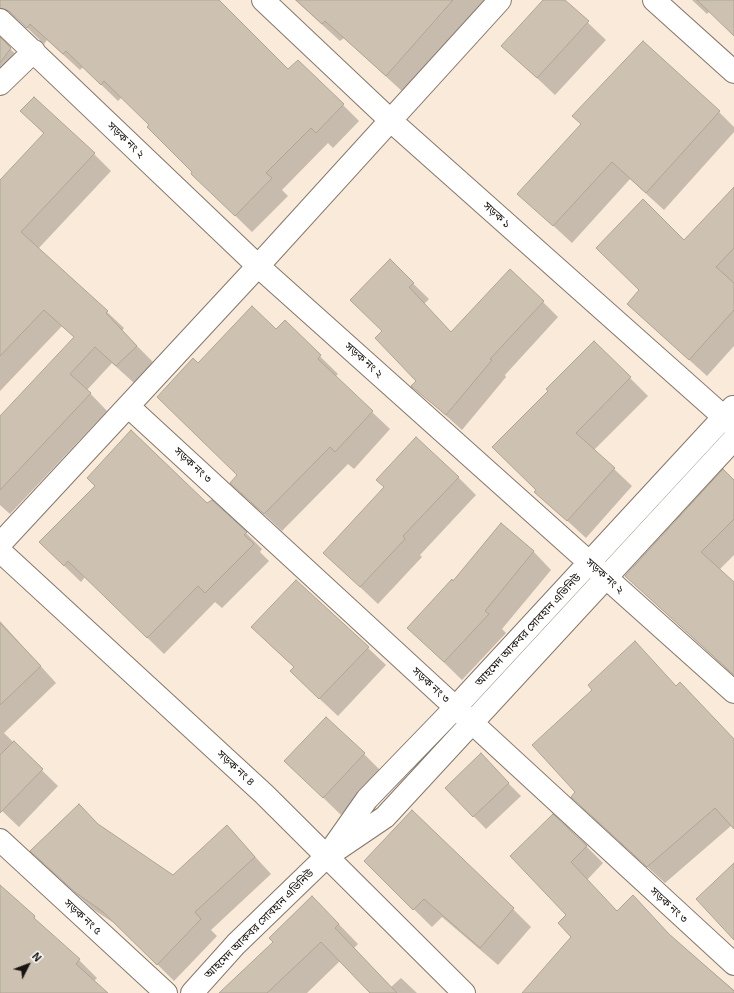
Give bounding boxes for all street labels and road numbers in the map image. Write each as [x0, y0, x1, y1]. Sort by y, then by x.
street label: সড়ক নং ২ [105, 119, 147, 161]
street label: সড়ক ১ [480, 199, 514, 231]
street label: সড়ক নং ২ [342, 340, 386, 380]
street label: সড়ক নং ৩ [172, 444, 214, 486]
street label: সড়ক নং ২ [583, 556, 627, 596]
street label: আহমেদ আকবর সোবহান এভিনিউ [472, 571, 584, 689]
street label: সড়ক নং ৩ [410, 664, 452, 706]
street label: সড়ক নং ৪ [215, 747, 257, 789]
street label: আহমেদ আকবর সোবহান এভিনিউ [202, 867, 316, 981]
street label: সড়ক নং ৩ [648, 884, 690, 926]
street label: সড়ক নং ৫ [62, 896, 104, 938]

